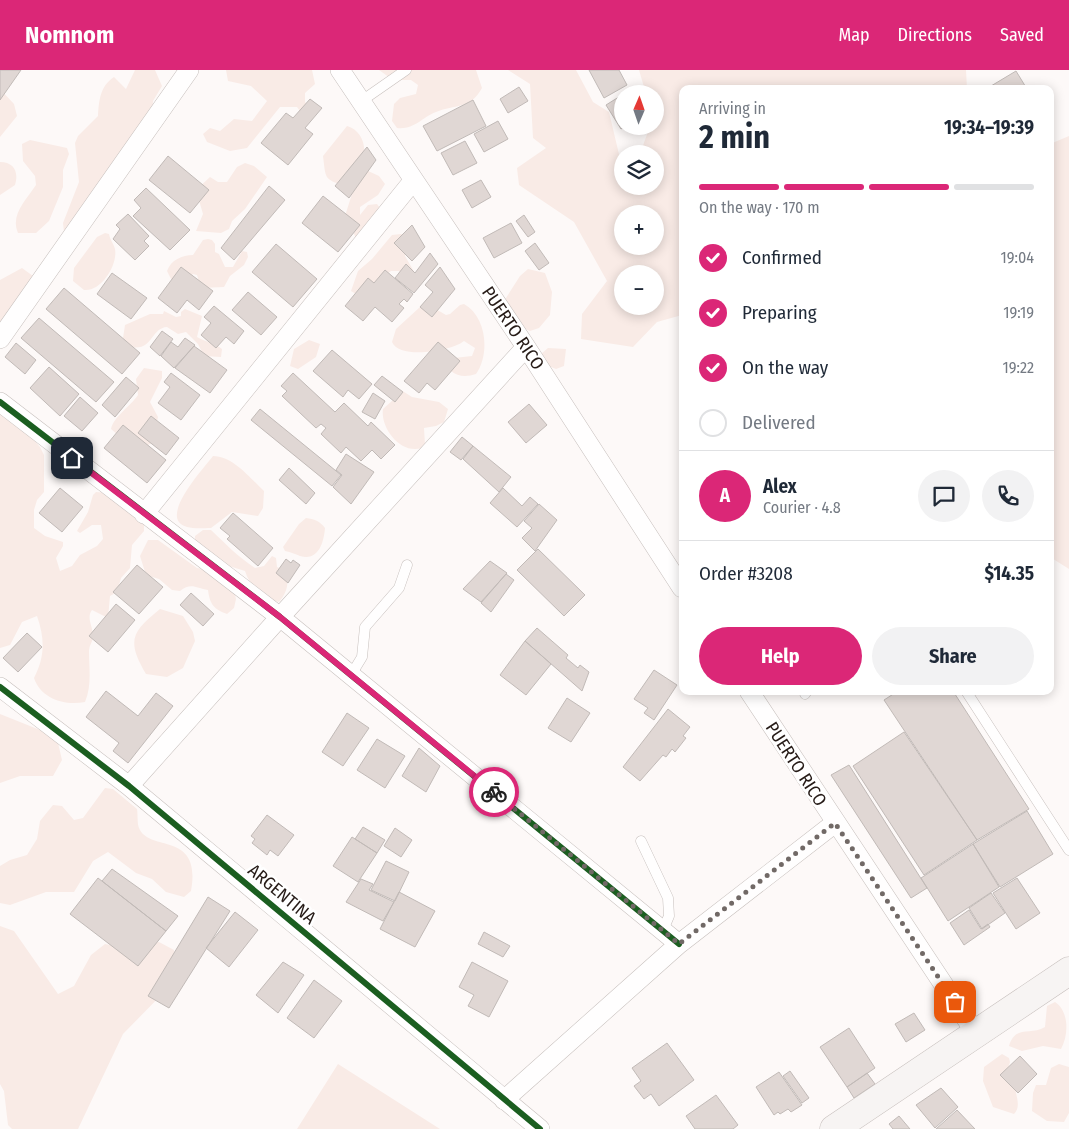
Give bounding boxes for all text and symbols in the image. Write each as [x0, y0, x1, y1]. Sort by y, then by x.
text: Nomnom [25, 21, 114, 49]
text: Map [838, 24, 870, 46]
text: Directions [898, 24, 972, 46]
text: Saved [1000, 24, 1044, 46]
north arrow [614, 85, 664, 135]
map controls [614, 85, 664, 315]
text: Arriving in [699, 99, 766, 118]
text: 19:34–19:39 [944, 116, 1034, 139]
text: 2 min [699, 118, 770, 156]
button: layers [614, 145, 664, 195]
text: On the way · 170 m [699, 198, 819, 217]
button: + [614, 205, 664, 255]
icon: check [699, 244, 727, 272]
text: Confirmed [742, 246, 822, 269]
text: 19:04 [1001, 248, 1034, 267]
button: − [614, 265, 664, 315]
street label: PUERTO RICO [477, 282, 549, 374]
icon: check [699, 299, 727, 327]
text: Preparing [742, 301, 817, 324]
text: 19:19 [1003, 303, 1034, 322]
icon: check [699, 354, 727, 382]
text: On the way [742, 356, 828, 379]
text: 19:22 [1002, 358, 1034, 377]
text: Delivered [742, 411, 816, 434]
pin [51, 437, 93, 479]
icon: home [58, 444, 86, 472]
button: chat [918, 470, 970, 522]
button: phone [982, 470, 1034, 522]
text: Alex [763, 475, 797, 498]
text: A [720, 484, 730, 507]
text: Courier · 4.8 [763, 498, 841, 517]
text: Order #3208 [699, 562, 793, 585]
text: $14.35 [984, 562, 1034, 585]
button: Help [699, 627, 862, 685]
button: Share [872, 627, 1034, 685]
street label: PUERTO RICO [761, 718, 831, 810]
courier [469, 767, 519, 817]
icon: bike [480, 778, 508, 806]
street label: ARGENTINA [243, 859, 321, 929]
pin [934, 981, 976, 1023]
icon: bag [941, 988, 969, 1016]

